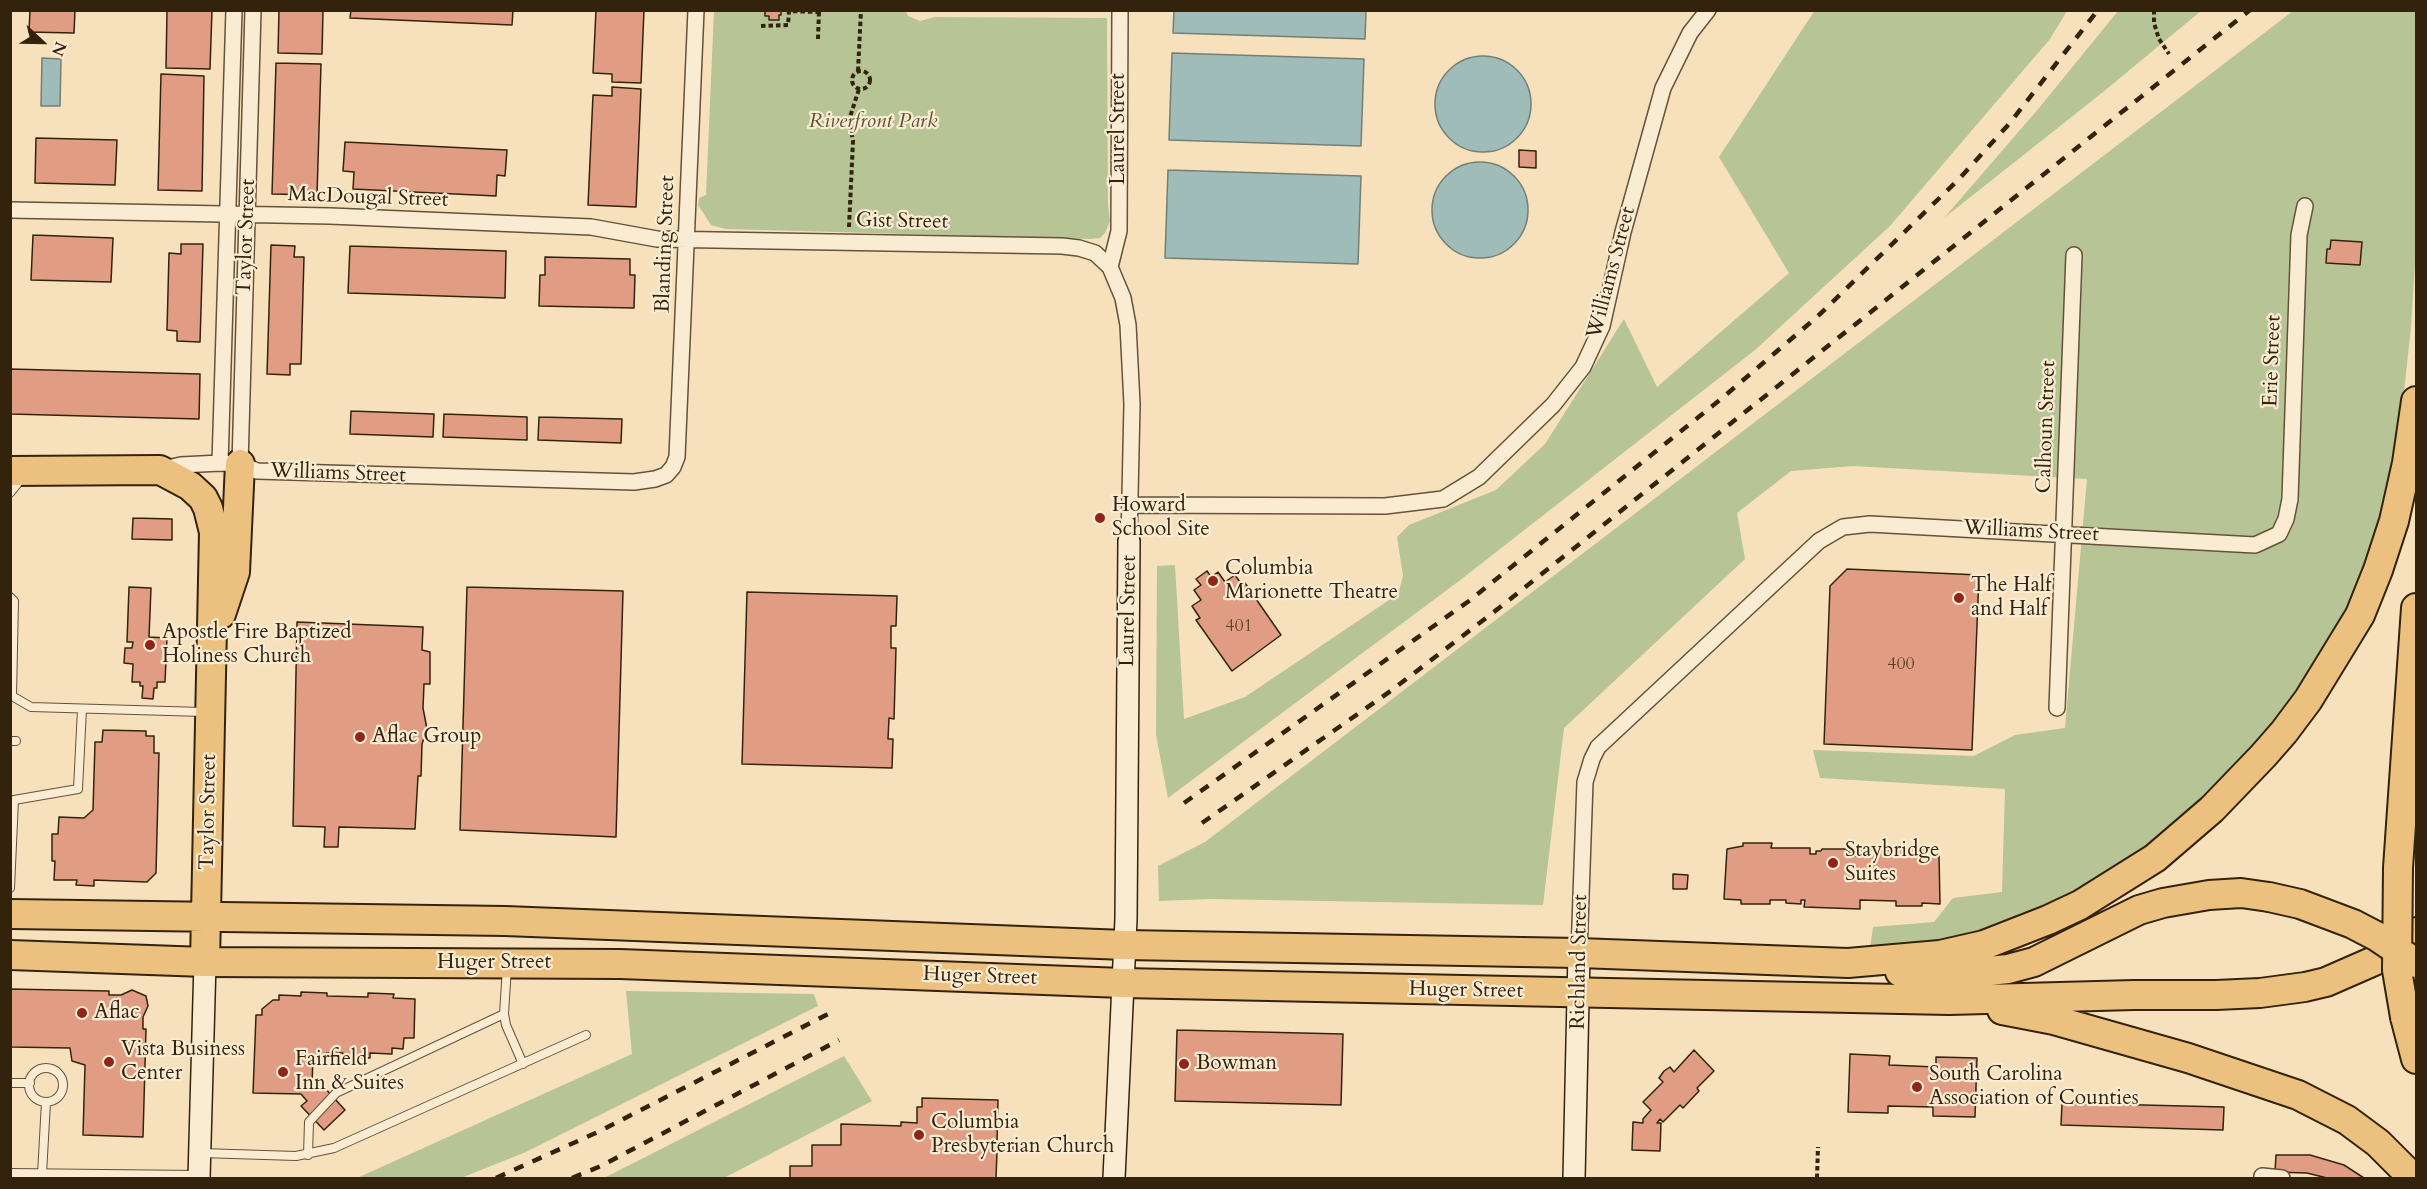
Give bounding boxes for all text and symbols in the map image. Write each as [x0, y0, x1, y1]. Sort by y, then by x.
north arrow [12, 12, 72, 72]
text: N [46, 38, 71, 59]
street label: Laurel Street [1106, 73, 1132, 185]
park label: Riverfront Park [809, 109, 937, 135]
street label: Blanding Street [651, 175, 681, 313]
street label: Taylor Street [232, 179, 262, 295]
street label: MacDougal Street [287, 183, 449, 213]
street label: Williams Street [1582, 204, 1642, 342]
street label: Gist Street [856, 209, 948, 235]
street label: Erie Street [2259, 314, 2287, 408]
street label: Calhoun Street [2032, 360, 2062, 494]
street label: Williams Street [270, 459, 406, 489]
place label: Howard School Site [1112, 493, 1210, 543]
marker: Howard School Site [1093, 511, 1107, 525]
street label: Williams Street [1963, 516, 2099, 548]
street label: Laurel Street [1115, 555, 1143, 667]
place label: Columbia Marionette Theatre [1225, 556, 1398, 606]
place label: The Half and Half [1971, 573, 2051, 623]
marker: Columbia Marionette Theatre [1206, 574, 1220, 588]
marker: The Half and Half [1952, 591, 1966, 605]
house number: 401 [1225, 616, 1253, 638]
place label: Apostle Fire Baptized Holiness Church [162, 620, 352, 670]
marker: Apostle Fire Baptized Holiness Church [143, 638, 157, 652]
house number: 400 [1887, 654, 1915, 676]
place label: Aflac Group [372, 724, 482, 750]
marker: Aflac Group [353, 730, 367, 744]
street label: Taylor Street [195, 754, 223, 870]
place label: Staybridge Suites [1845, 838, 1940, 888]
marker: Staybridge Suites [1826, 856, 1840, 870]
street label: Richland Street [1566, 894, 1594, 1030]
street label: Huger Street [437, 950, 551, 976]
street label: Huger Street [922, 962, 1038, 992]
street label: Huger Street [1409, 977, 1523, 1005]
place label: Aflac [94, 1000, 140, 1026]
marker: Aflac [75, 1006, 89, 1020]
place label: Vista Business Center [121, 1037, 245, 1087]
place label: Fairfield Inn & Suites [295, 1047, 404, 1097]
place label: Bowman [1196, 1051, 1277, 1077]
marker: Vista Business Center [102, 1055, 116, 1069]
marker: Bowman [1177, 1057, 1191, 1071]
place label: South Carolina Association of Counties [1929, 1062, 2139, 1112]
marker: Fairfield Inn & Suites [276, 1065, 290, 1079]
marker: South Carolina Association of Counties [1910, 1080, 1924, 1094]
place label: Columbia Presbyterian Church [931, 1110, 1114, 1160]
marker: Columbia Presbyterian Church [912, 1128, 926, 1142]

